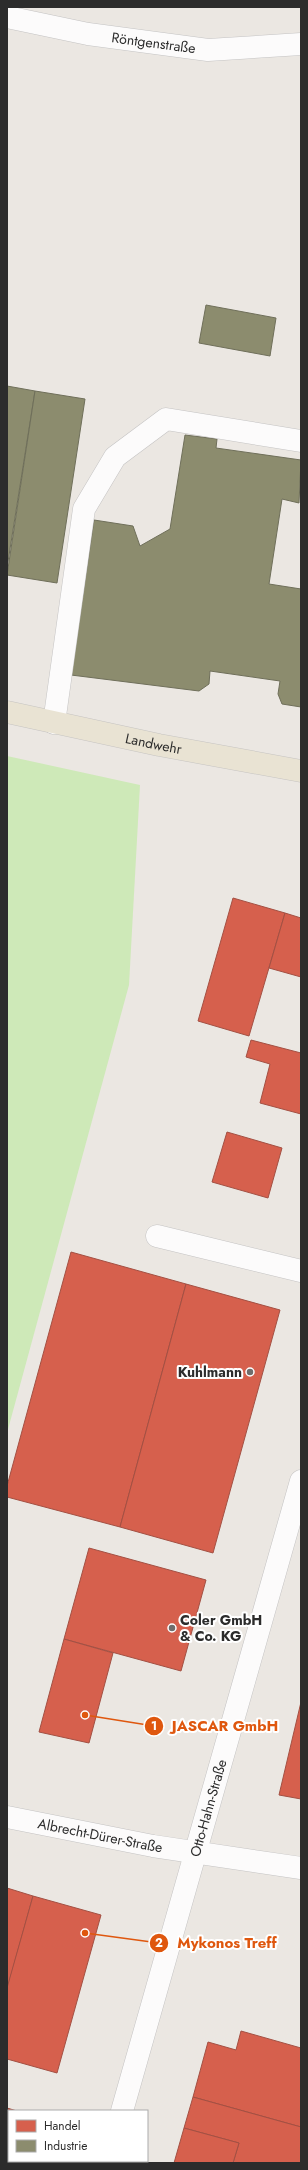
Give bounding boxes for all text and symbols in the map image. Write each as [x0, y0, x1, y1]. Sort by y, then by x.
street label: Röntgenstraße [110, 27, 197, 58]
street label: Landwehr [124, 728, 184, 759]
place label: Kuhlmann [178, 1362, 242, 1382]
marker: Kuhlmann [245, 1367, 255, 1377]
place label: Coler GmbH & Co. KG [180, 1610, 262, 1646]
marker: Coler GmbH & Co. KG [167, 1623, 177, 1633]
callout: JASCAR GmbH [144, 1712, 286, 1739]
text: JASCAR GmbH [169, 1715, 278, 1737]
text: 1 [151, 1717, 157, 1735]
street label: Otto-Hahn-Straße [185, 1757, 231, 1859]
street label: Albrecht-Dürer-Straße [36, 1813, 164, 1857]
callout: Mykonos Treff [149, 1929, 285, 1956]
text: Mykonos Treff [177, 1932, 278, 1954]
text: 2 [155, 1934, 163, 1952]
legend [8, 2110, 148, 2162]
text: Handel [44, 2117, 80, 2135]
text: Industrie [44, 2137, 88, 2155]

